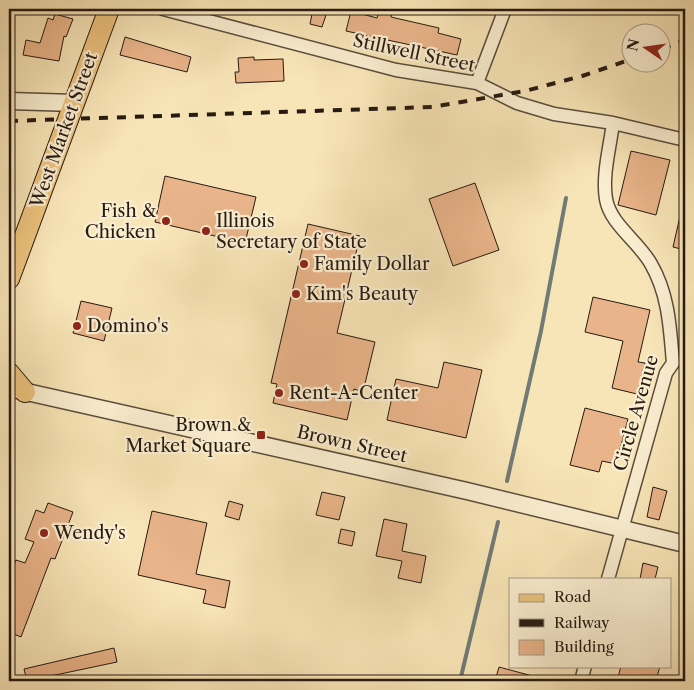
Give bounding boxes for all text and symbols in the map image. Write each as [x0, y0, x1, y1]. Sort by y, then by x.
north arrow [622, 22, 672, 72]
street label: Stillwell Street [351, 29, 478, 77]
text: N [623, 37, 643, 53]
street label: West Market Street [25, 48, 103, 212]
place label: Fish & Chicken [85, 200, 156, 243]
place label: Illinois Secretary of State [216, 210, 367, 253]
marker: Fish & Chicken [160, 215, 172, 227]
marker: Illinois Secretary of State [200, 225, 212, 237]
place label: Family Dollar [314, 253, 430, 275]
marker: Family Dollar [298, 258, 310, 270]
place label: Kim's Beauty [306, 283, 419, 305]
marker: Kim's Beauty [290, 288, 302, 300]
place label: Domino's [87, 315, 168, 337]
marker: Domino's [71, 320, 83, 332]
street label: Circle Avenue [609, 352, 663, 474]
place label: Rent-A-Center [289, 382, 419, 404]
marker: Rent-A-Center [273, 387, 285, 399]
place label: Brown & Market Square [125, 414, 252, 457]
street label: Brown Street [295, 421, 410, 467]
marker: Brown & Market Square [255, 429, 267, 441]
place label: Wendy's [53, 522, 126, 544]
marker: Wendy's [38, 527, 50, 539]
legend [509, 578, 672, 668]
text: Road [554, 587, 591, 606]
text: Railway [554, 613, 610, 632]
text: Building [554, 637, 614, 656]

